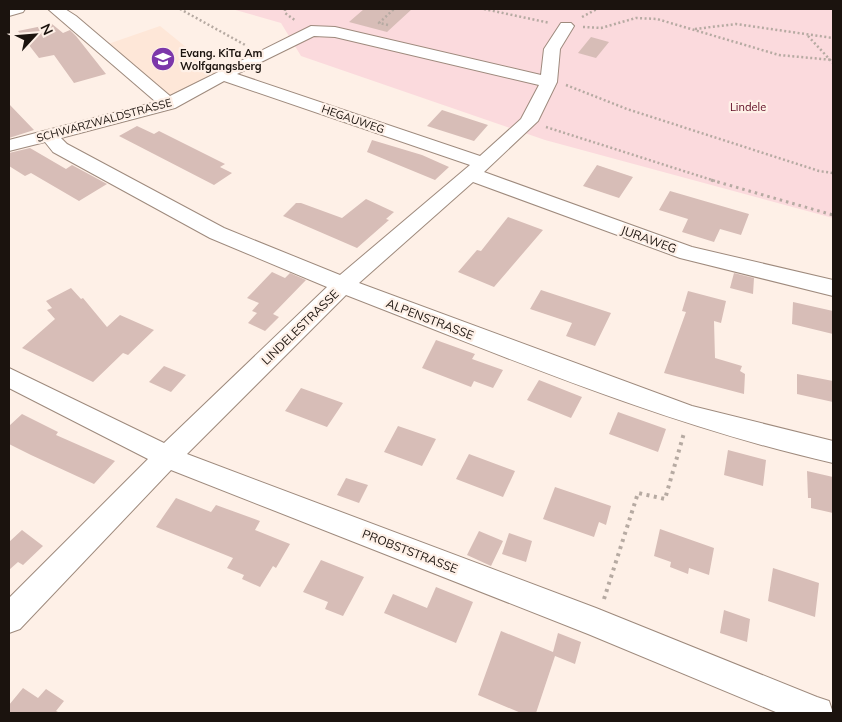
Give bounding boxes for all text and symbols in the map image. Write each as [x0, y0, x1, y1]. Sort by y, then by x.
north arrow [10, 10, 60, 60]
text: N [36, 21, 57, 38]
school or university icon: Evang. KiTa Am Wolfgangsberg [150, 46, 176, 72]
place label: Evang. KiTa Am Wolfgangsberg [180, 46, 263, 73]
street label: SCHWARZWALDSTRASSE [35, 95, 173, 145]
park label: Lindele [730, 100, 766, 114]
street label: HEGAUWEG [320, 102, 386, 136]
street label: JURAWEG [619, 222, 679, 256]
street label: LINDELESTRASSE [258, 286, 342, 368]
street label: ALPENSTRASSE [384, 295, 476, 343]
street label: PROBSTSTRASSE [360, 526, 460, 576]

